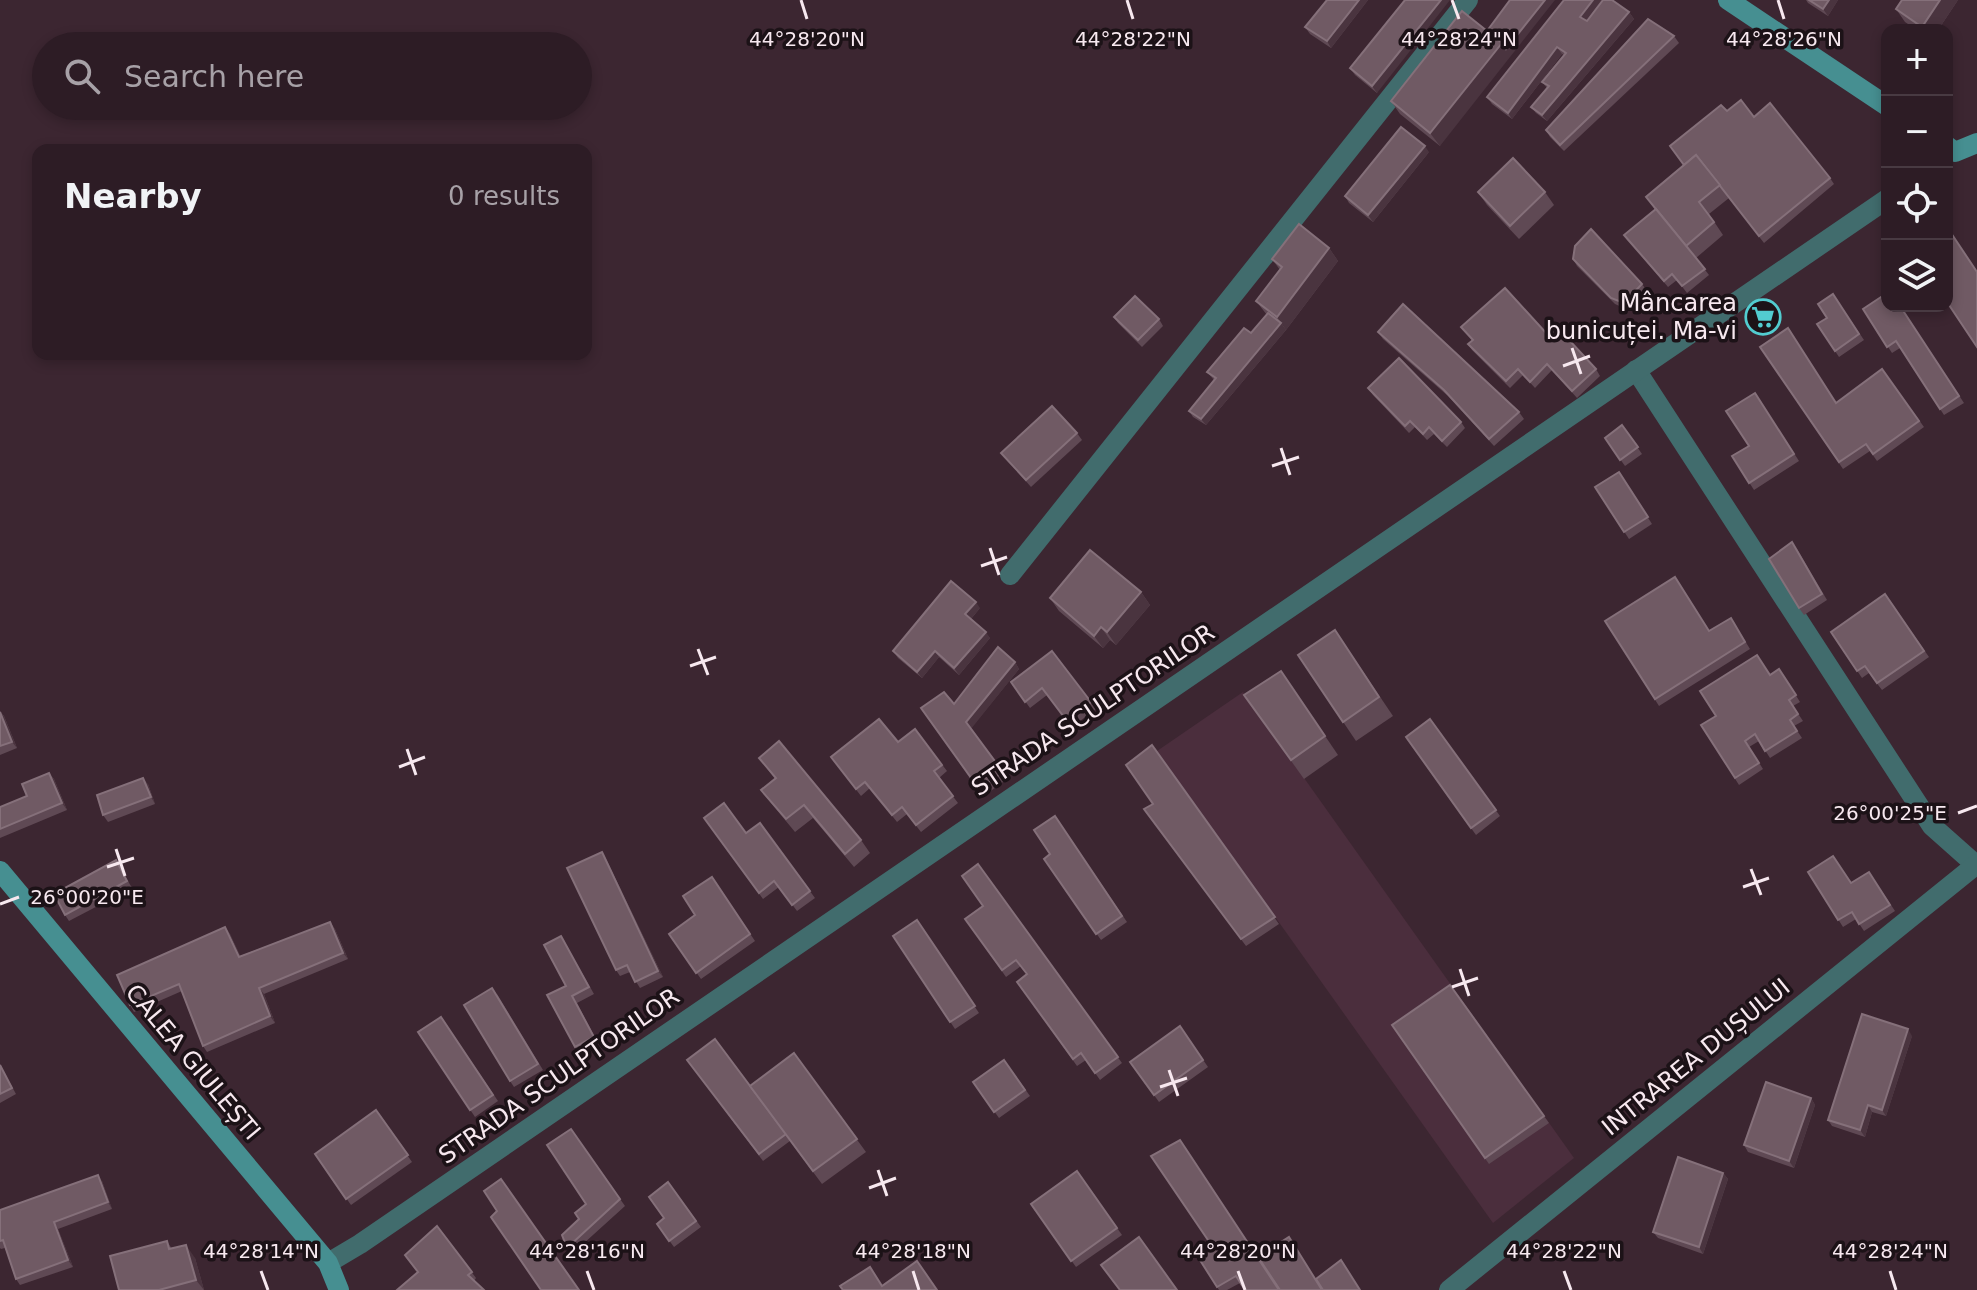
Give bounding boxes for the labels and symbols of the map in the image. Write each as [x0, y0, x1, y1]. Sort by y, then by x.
text: 44°28'20"N [749, 27, 865, 51]
text: 44°28'22"N [1075, 27, 1191, 51]
text: 44°28'24"N [1401, 27, 1517, 51]
text: 44°28'26"N [1726, 27, 1842, 51]
place label: Mâncarea bunicuței. Ma-vi [1546, 289, 1737, 345]
supermarket icon: Mâncarea bunicuței. Ma-vi [1744, 298, 1782, 336]
street label: STRADA SCULPTORILOR [966, 618, 1220, 802]
text: 26°00'25"E [1833, 801, 1947, 825]
text: 26°00'20"E [30, 885, 144, 909]
street label: INTRAREA DUȘULUI [1597, 973, 1795, 1141]
street label: CALEA GIULEȘTI [120, 978, 266, 1146]
street label: STRADA SCULPTORILOR [433, 982, 685, 1170]
text: 44°28'14"N [203, 1239, 319, 1263]
text: 44°28'16"N [529, 1239, 645, 1263]
text: 44°28'18"N [855, 1239, 971, 1263]
text: 44°28'20"N [1180, 1239, 1296, 1263]
text: 44°28'22"N [1506, 1239, 1622, 1263]
text: 44°28'24"N [1832, 1239, 1948, 1263]

